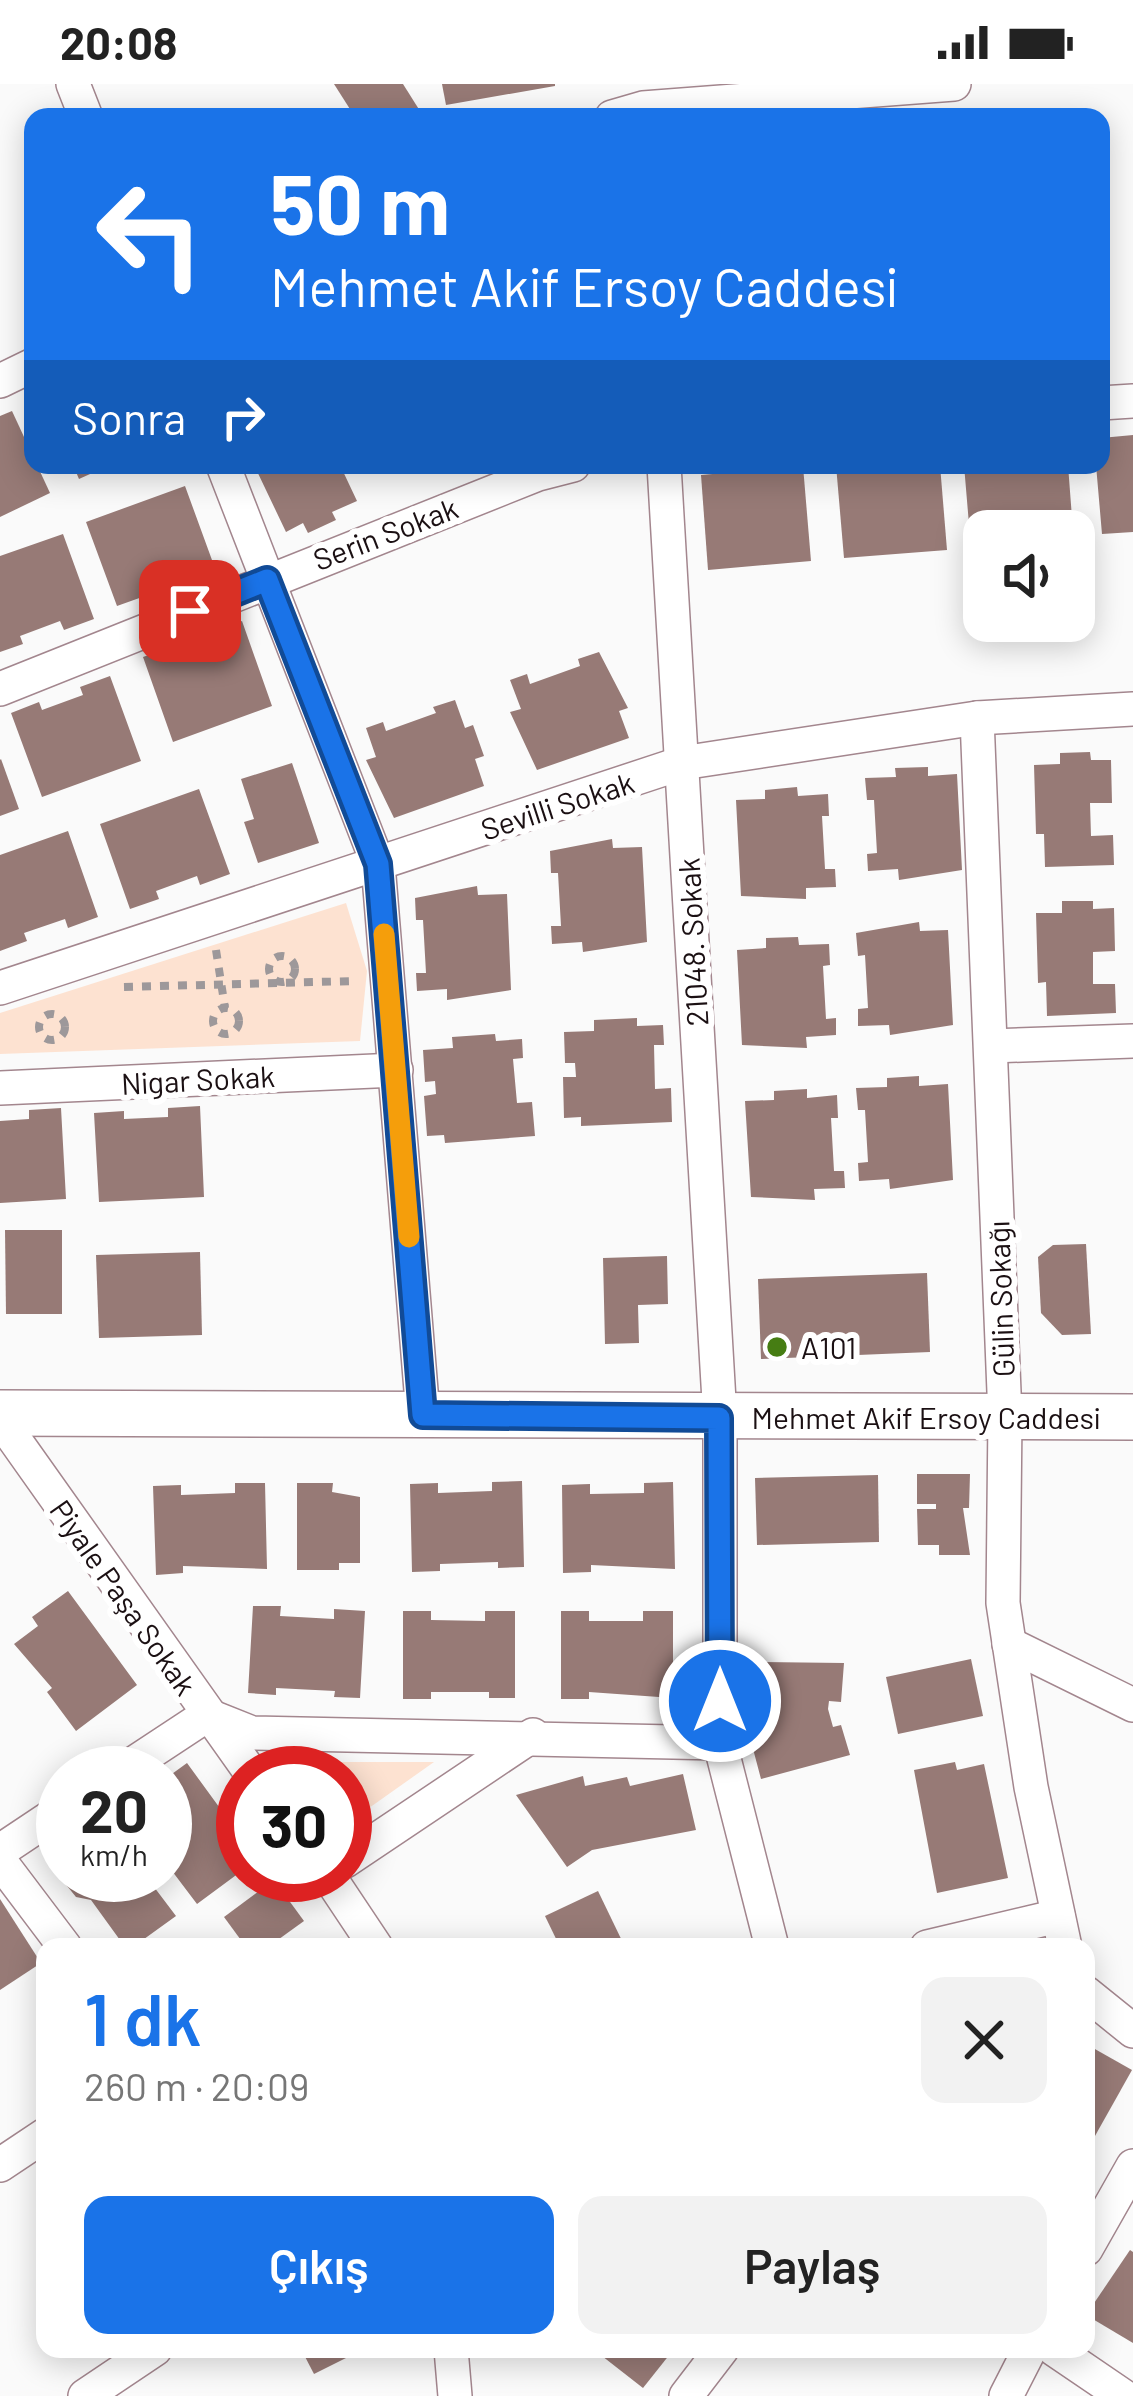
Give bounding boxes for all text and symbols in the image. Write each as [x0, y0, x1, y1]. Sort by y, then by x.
text: 20:08 [60, 15, 177, 69]
text: 50 m [270, 151, 450, 252]
icon: left [72, 156, 228, 312]
text: Mehmet Akif Ersoy Caddesi [270, 253, 898, 318]
icon: right [210, 384, 276, 450]
text: Sonra [72, 390, 186, 444]
street label: Serin Sokak [308, 489, 462, 577]
map controls [963, 510, 1095, 642]
button: sound [963, 510, 1095, 642]
pin [139, 560, 241, 662]
icon: arrive [157, 578, 223, 644]
street label: Sevilli Sokak [476, 763, 638, 847]
street label: 21048. Sokak [670, 857, 714, 1027]
street label: Nigar Sokak [120, 1057, 276, 1101]
street label: Gülin Sokağı [979, 1220, 1021, 1378]
place label: A101 [801, 1329, 856, 1365]
marker: A101 [764, 1334, 790, 1360]
street label: Mehmet Akif Ersoy Caddesi [752, 1399, 1100, 1435]
street label: Piyale Paşa Sokak [43, 1493, 205, 1701]
position arrow [657, 1638, 783, 1764]
speed limit sign: 30 [216, 1746, 372, 1902]
text: 20 [80, 1773, 148, 1845]
text: km/h [80, 1836, 148, 1872]
text: 1 dk [84, 1974, 202, 2060]
button: close [921, 1977, 1047, 2103]
text: 260 m · 20:09 [84, 2062, 309, 2109]
button: Çıkış [84, 2196, 554, 2334]
button: Paylaş [578, 2196, 1047, 2334]

